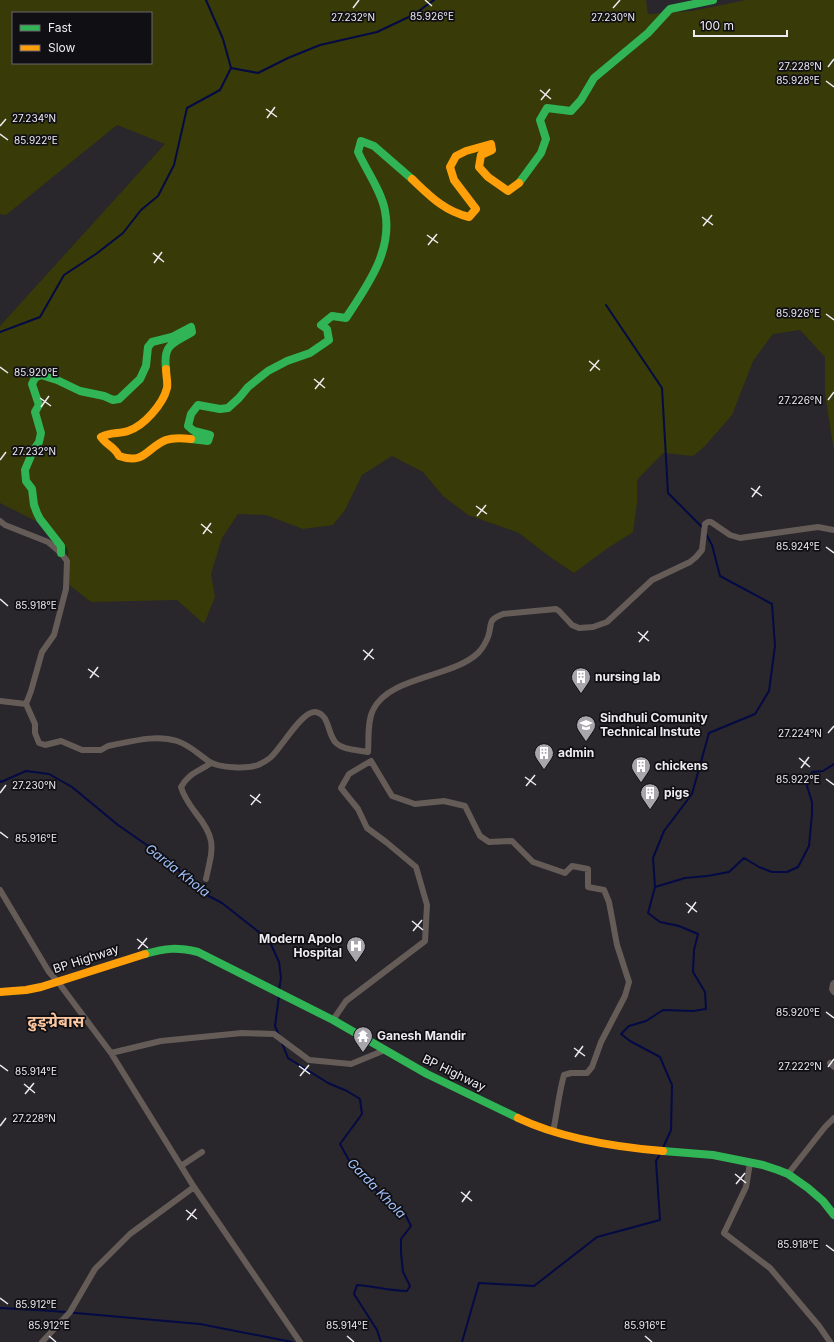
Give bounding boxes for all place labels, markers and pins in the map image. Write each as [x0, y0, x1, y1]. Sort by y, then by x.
building icon: nursing lab [570, 666, 592, 694]
place label: nursing lab [595, 669, 661, 684]
place label: Sindhuli Comunity Technical Instute [600, 710, 708, 739]
school or university icon: Sindhuli Comunity Technical Instute [575, 714, 597, 742]
building icon: admin [533, 742, 555, 770]
place label: admin [558, 745, 594, 760]
building icon: chickens [630, 755, 652, 783]
place label: chickens [655, 758, 708, 773]
building icon: pigs [639, 782, 661, 810]
place label: pigs [664, 785, 689, 800]
place label: Modern Apolo Hospital [259, 931, 342, 960]
hospital icon: Modern Apolo Hospital [345, 935, 367, 963]
temple icon: Ganesh Mandir [352, 1025, 374, 1053]
place label: Ganesh Mandir [377, 1028, 466, 1043]

